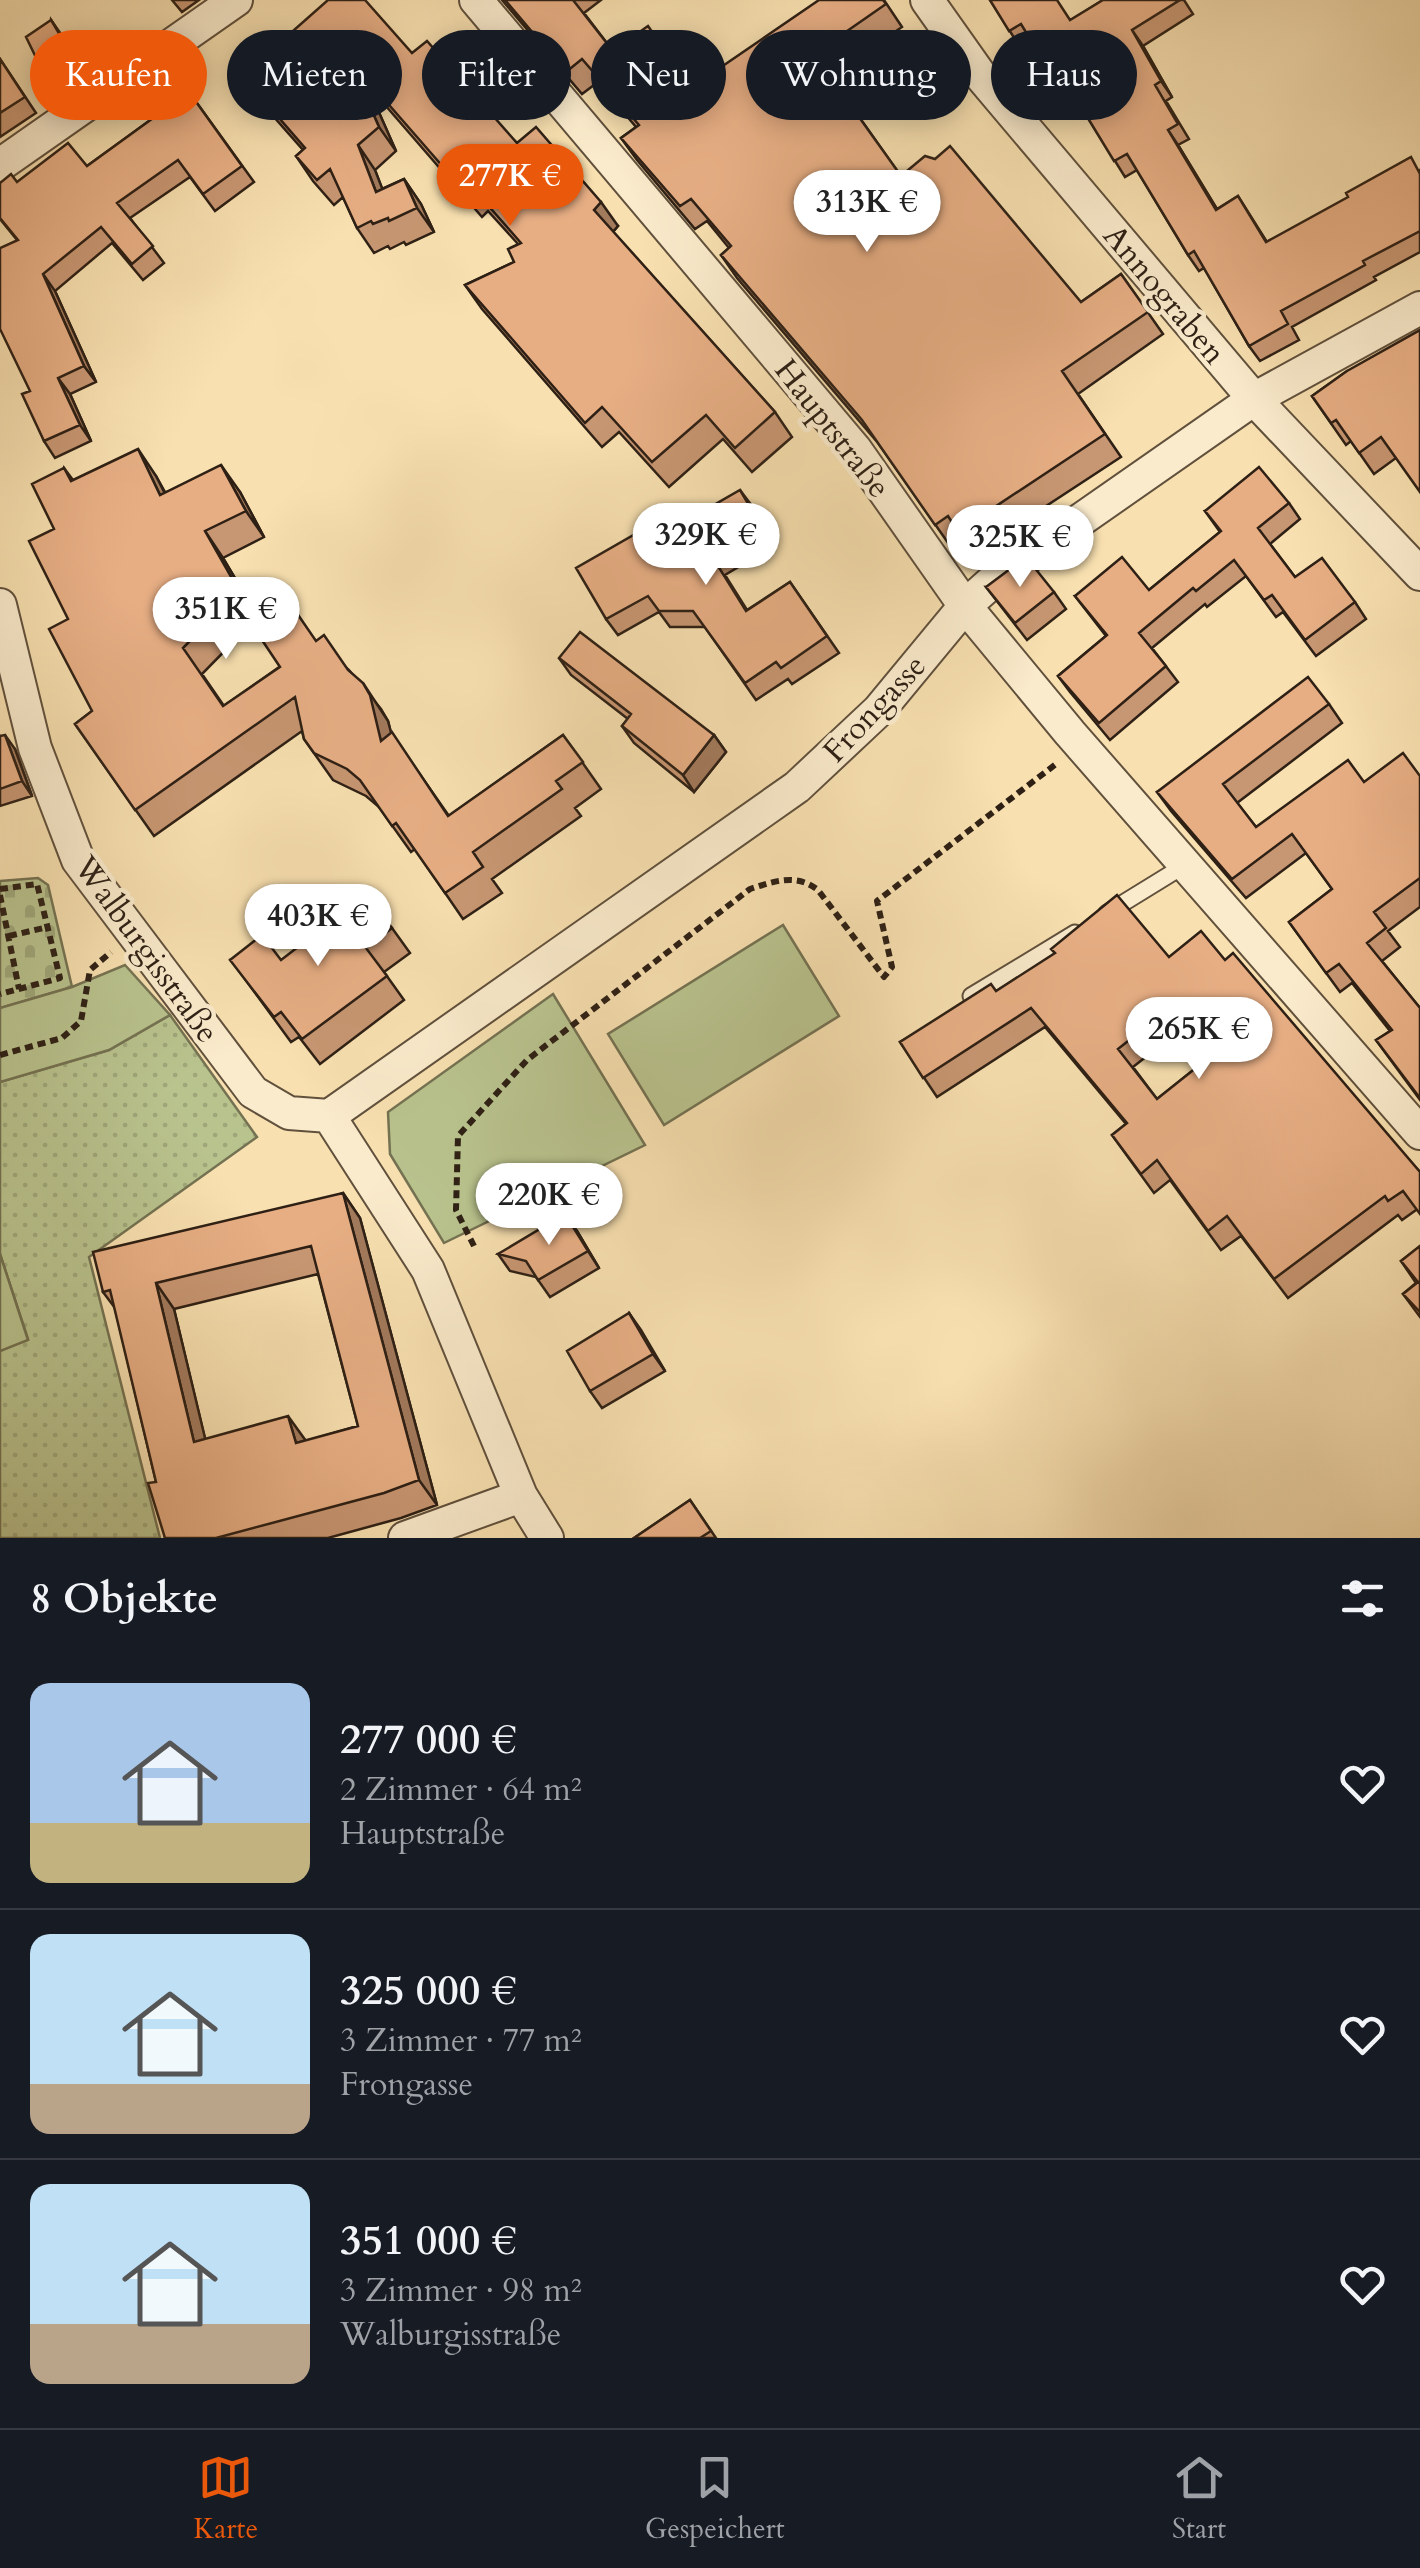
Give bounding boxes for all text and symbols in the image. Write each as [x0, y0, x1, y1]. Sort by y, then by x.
chip: Kaufen [30, 30, 207, 120]
chip: Mieten [227, 30, 402, 120]
chip: Filter [422, 30, 571, 120]
chip: Neu [591, 30, 726, 120]
chip: Wohnung [746, 30, 971, 120]
chip: Haus [991, 30, 1137, 120]
pin: 277K € [429, 144, 591, 229]
text: 277K € [459, 154, 561, 198]
pin: 313K € [786, 170, 948, 255]
text: 313K € [816, 180, 918, 224]
street label: Annograben [1093, 215, 1236, 374]
street label: Hauptstraße [764, 350, 900, 507]
pin: 329K € [625, 503, 787, 588]
pin: 325K € [939, 505, 1101, 590]
text: 329K € [655, 513, 757, 557]
text: 325K € [969, 515, 1071, 559]
pin: 351K € [145, 577, 307, 662]
text: 351K € [175, 587, 277, 631]
street label: Frongasse [813, 645, 936, 772]
street label: Walburgisstraße [63, 846, 229, 1052]
pin: 403K € [237, 884, 399, 969]
text: 403K € [267, 894, 369, 938]
pin: 265K € [1118, 997, 1280, 1082]
text: 265K € [1148, 1007, 1250, 1051]
pin: 220K € [468, 1163, 630, 1248]
text: 220K € [498, 1173, 600, 1217]
text: 8 Objekte [30, 1570, 218, 1627]
icon: filters [1335, 1571, 1390, 1626]
text: 277 000 € [340, 1711, 517, 1768]
icon: home [110, 1723, 230, 1843]
icon: heart [1335, 1756, 1390, 1811]
text: 2 Zimmer · 64 m² [340, 1768, 582, 1812]
text: Hauptstraße [340, 1812, 505, 1856]
text: 325 000 € [340, 1962, 517, 2019]
icon: home [110, 1974, 230, 2094]
icon: heart [1335, 2007, 1390, 2062]
text: 3 Zimmer · 77 m² [340, 2019, 582, 2063]
text: Frongasse [340, 2063, 473, 2107]
text: 351 000 € [340, 2212, 517, 2269]
icon: home [110, 2224, 230, 2344]
icon: heart [1335, 2257, 1390, 2312]
text: 3 Zimmer · 98 m² [340, 2269, 582, 2313]
text: Walburgisstraße [340, 2313, 561, 2357]
tab: Karte [193, 2450, 258, 2548]
tab: Gespeichert [645, 2450, 785, 2548]
tab: Start [1172, 2450, 1227, 2548]

